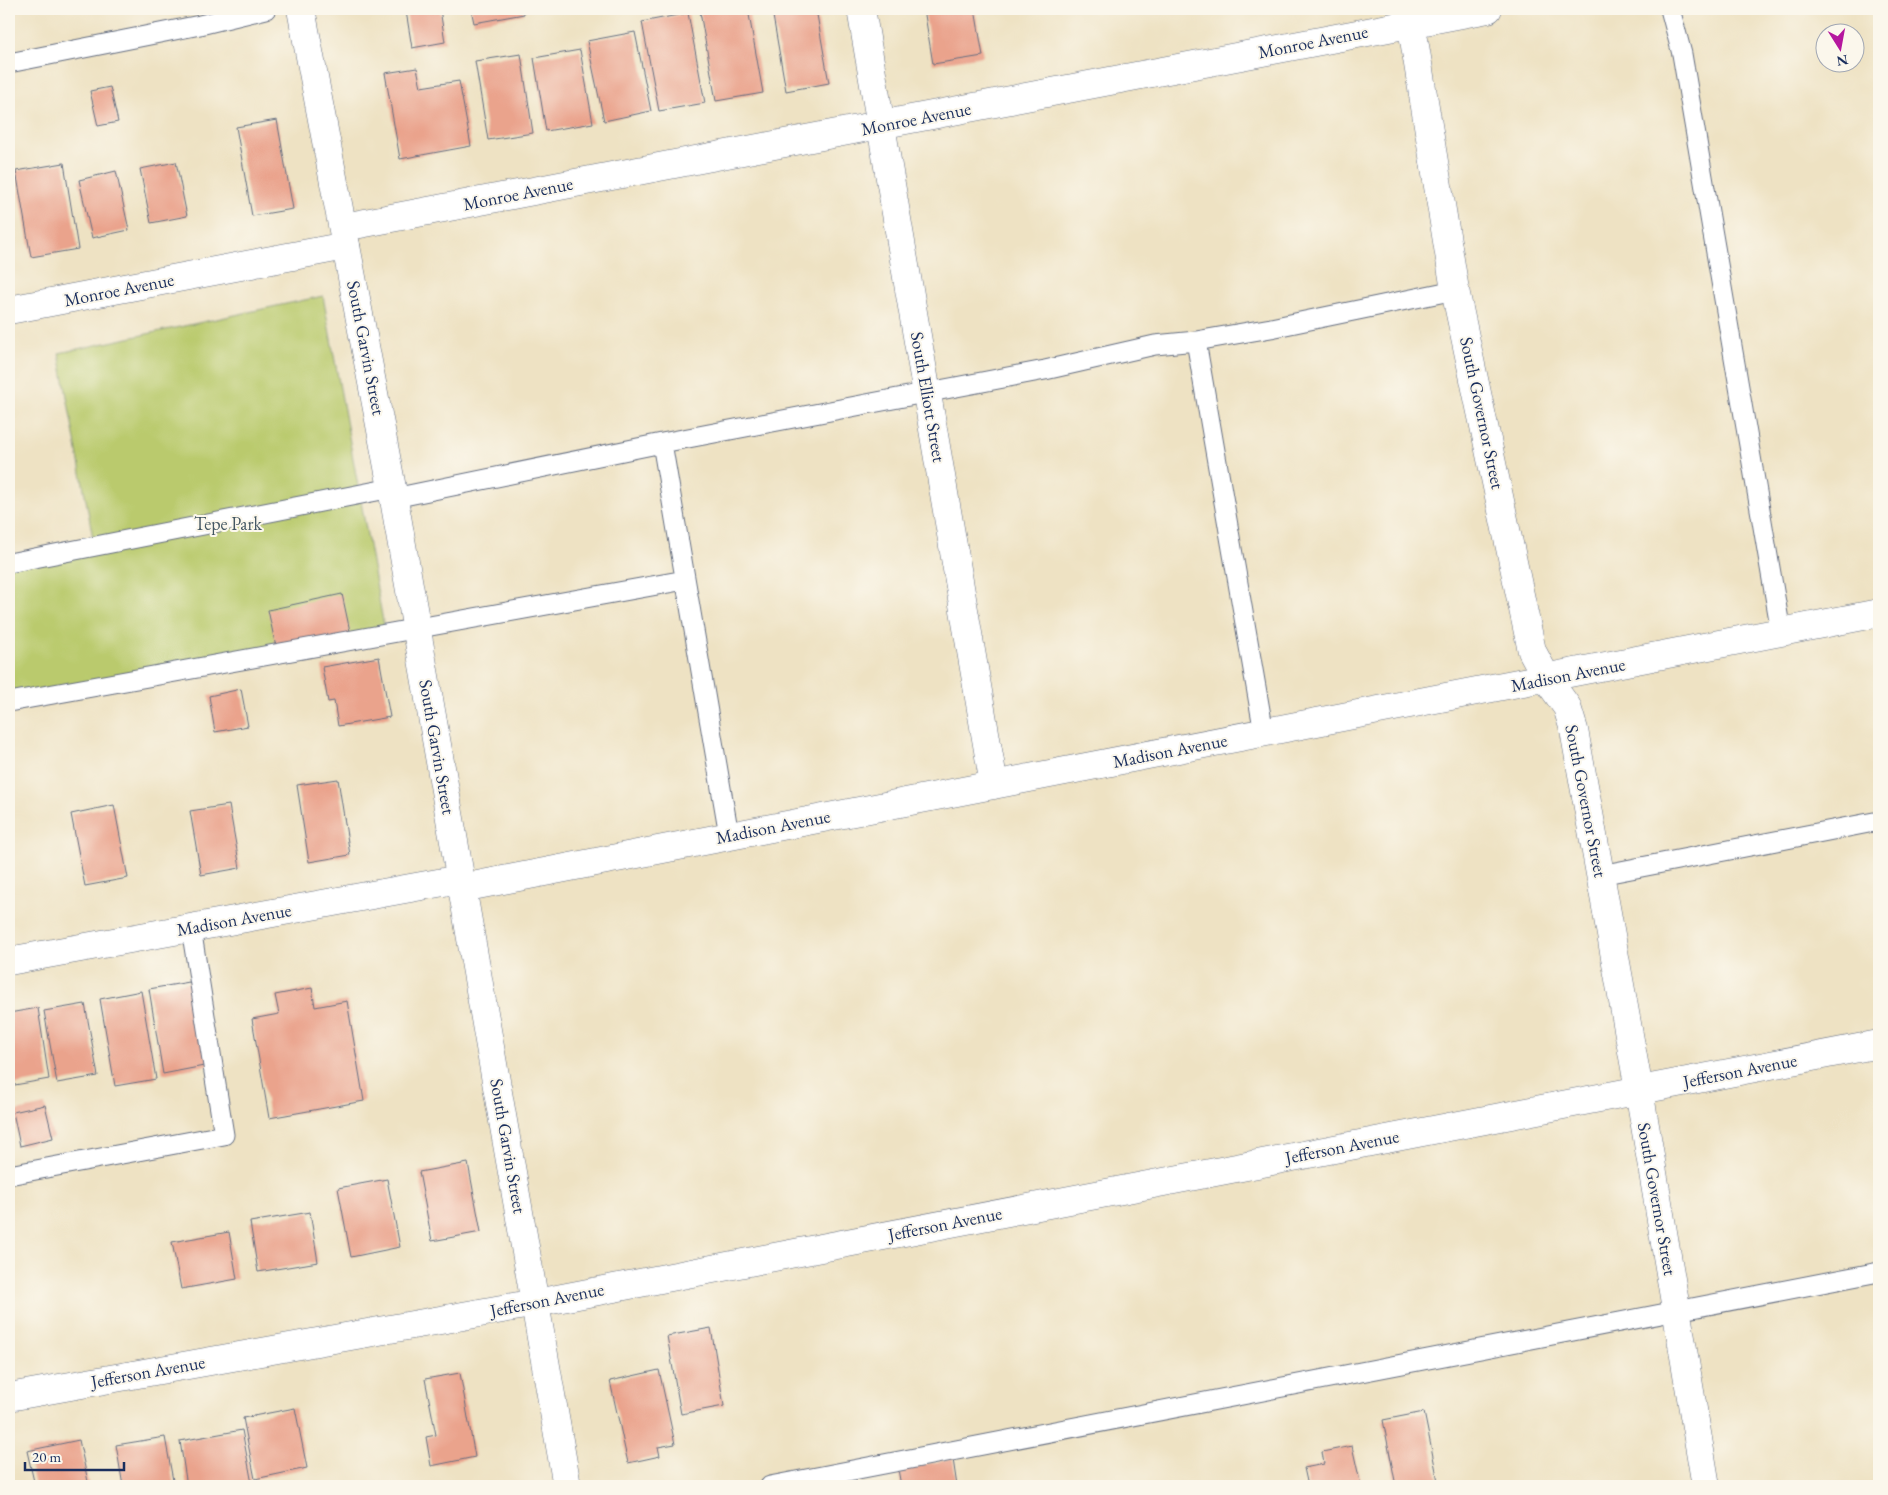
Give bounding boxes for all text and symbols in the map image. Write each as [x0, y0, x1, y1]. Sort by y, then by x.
street label: Monroe Avenue [1256, 20, 1370, 63]
north arrow [1816, 22, 1866, 72]
text: N [1835, 51, 1850, 71]
street label: Monroe Avenue [859, 97, 973, 140]
street label: Monroe Avenue [461, 172, 575, 215]
street label: Monroe Avenue [62, 268, 176, 311]
street label: South Garvin Street [342, 279, 391, 417]
street label: South Elliott Street [906, 330, 951, 464]
street label: South Governor Street [1455, 335, 1510, 491]
park label: Tepe Park [194, 512, 262, 535]
street label: Madison Avenue [1509, 652, 1627, 697]
street label: South Garvin Street [414, 678, 461, 816]
street label: South Governor Street [1560, 723, 1613, 880]
street label: Madison Avenue [1111, 728, 1229, 773]
street label: Madison Avenue [714, 804, 832, 849]
street label: Madison Avenue [175, 898, 293, 941]
street label: Jefferson Avenue [1679, 1048, 1799, 1093]
street label: South Garvin Street [485, 1077, 532, 1215]
street label: South Governor Street [1633, 1121, 1682, 1278]
street label: Jefferson Avenue [1281, 1124, 1401, 1169]
street label: Jefferson Avenue [884, 1201, 1004, 1246]
street label: Jefferson Avenue [486, 1277, 606, 1322]
street label: Jefferson Avenue [87, 1350, 207, 1393]
scale bar [25, 1440, 124, 1472]
text: 20 m [32, 1447, 61, 1466]

